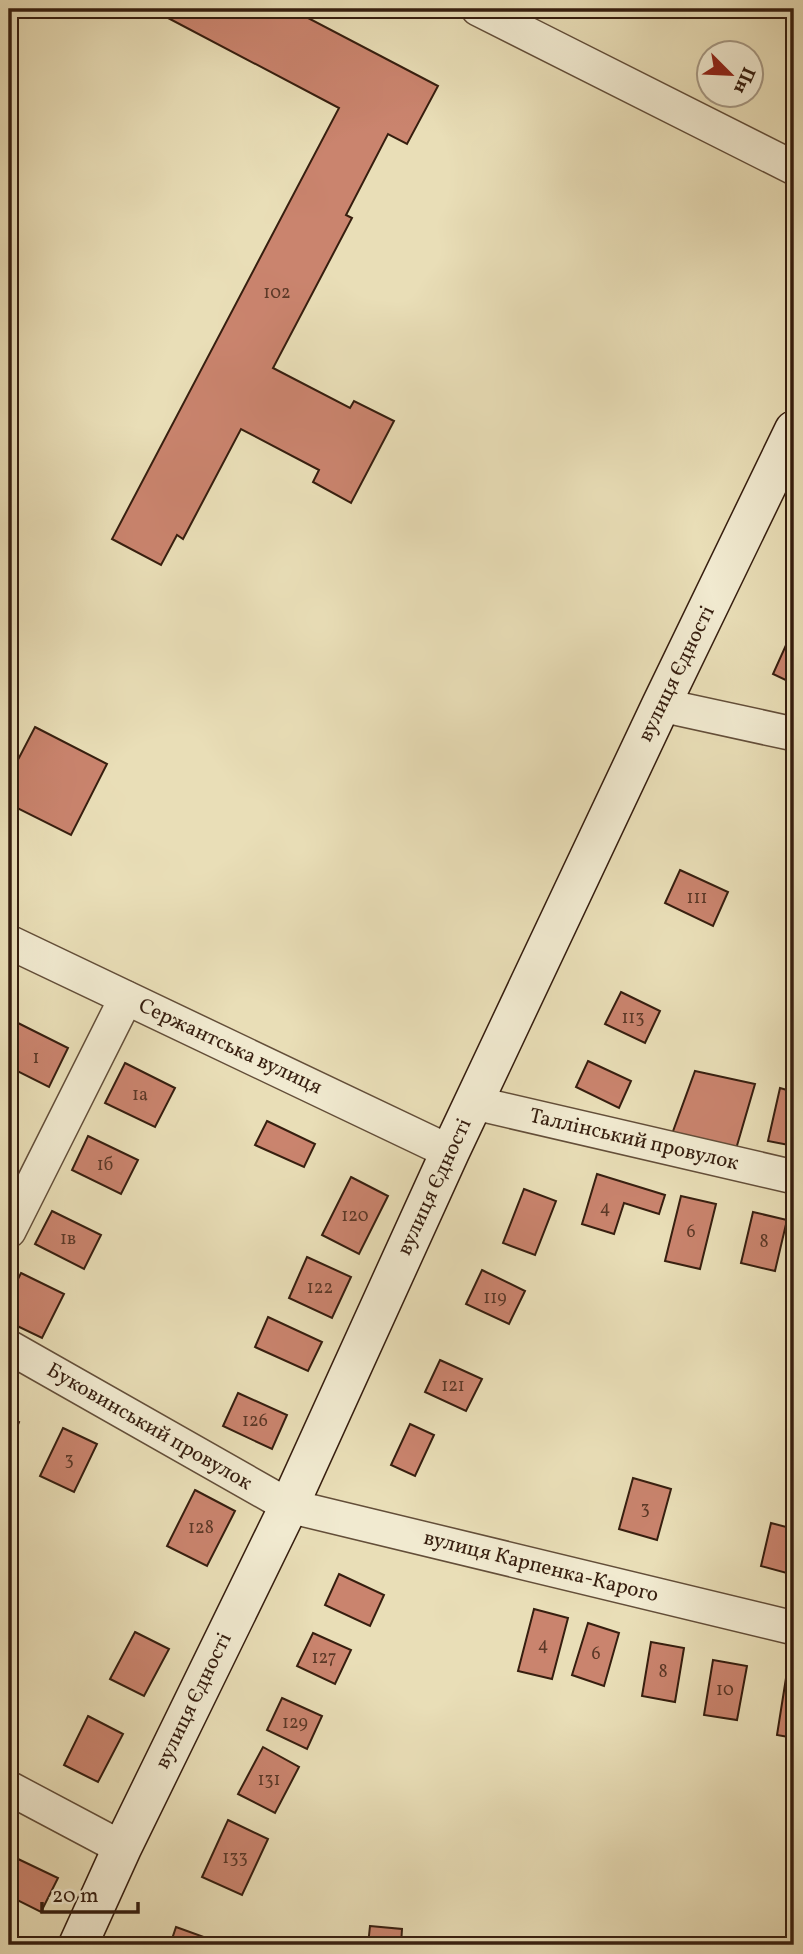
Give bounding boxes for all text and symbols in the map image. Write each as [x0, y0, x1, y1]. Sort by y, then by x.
north arrow [694, 38, 764, 108]
text: Пн [726, 62, 761, 98]
house number: 102 [263, 281, 291, 306]
street label: вулиця Єдності [631, 601, 723, 747]
house number: 111 [687, 886, 707, 911]
street label: Сержантська вулиця [133, 992, 327, 1102]
house number: 113 [621, 1006, 645, 1031]
house number: 1 [33, 1046, 39, 1071]
house number: 1а [132, 1083, 148, 1108]
street label: Таллінський провулок [527, 1102, 741, 1178]
street label: вулиця Єдності [391, 1114, 479, 1260]
house number: 1б [97, 1153, 113, 1178]
house number: 4 [600, 1196, 610, 1221]
house number: 120 [341, 1204, 369, 1229]
house number: 6 [686, 1220, 696, 1245]
house number: 1в [60, 1227, 76, 1252]
house number: 8 [759, 1230, 769, 1255]
house number: 122 [307, 1276, 333, 1301]
house number: 119 [483, 1286, 507, 1311]
street label: Буковинський провулок [41, 1356, 257, 1498]
house number: 121 [441, 1374, 465, 1399]
house number: 126 [242, 1409, 268, 1434]
house number: 3 [64, 1448, 74, 1473]
house number: 3 [640, 1497, 650, 1522]
house number: 128 [188, 1516, 214, 1541]
street label: вулиця Карпенка-Карого [420, 1524, 662, 1610]
street label: вулиця Єдності [148, 1628, 240, 1774]
house number: 4 [538, 1633, 548, 1658]
house number: 6 [591, 1642, 601, 1667]
house number: 127 [312, 1646, 336, 1671]
house number: 8 [658, 1660, 668, 1685]
house number: 10 [716, 1678, 734, 1703]
house number: 129 [282, 1711, 308, 1736]
house number: 131 [257, 1768, 281, 1793]
house number: 133 [222, 1846, 248, 1871]
scale bar [42, 1870, 138, 1914]
text: 20 m [52, 1882, 98, 1911]

